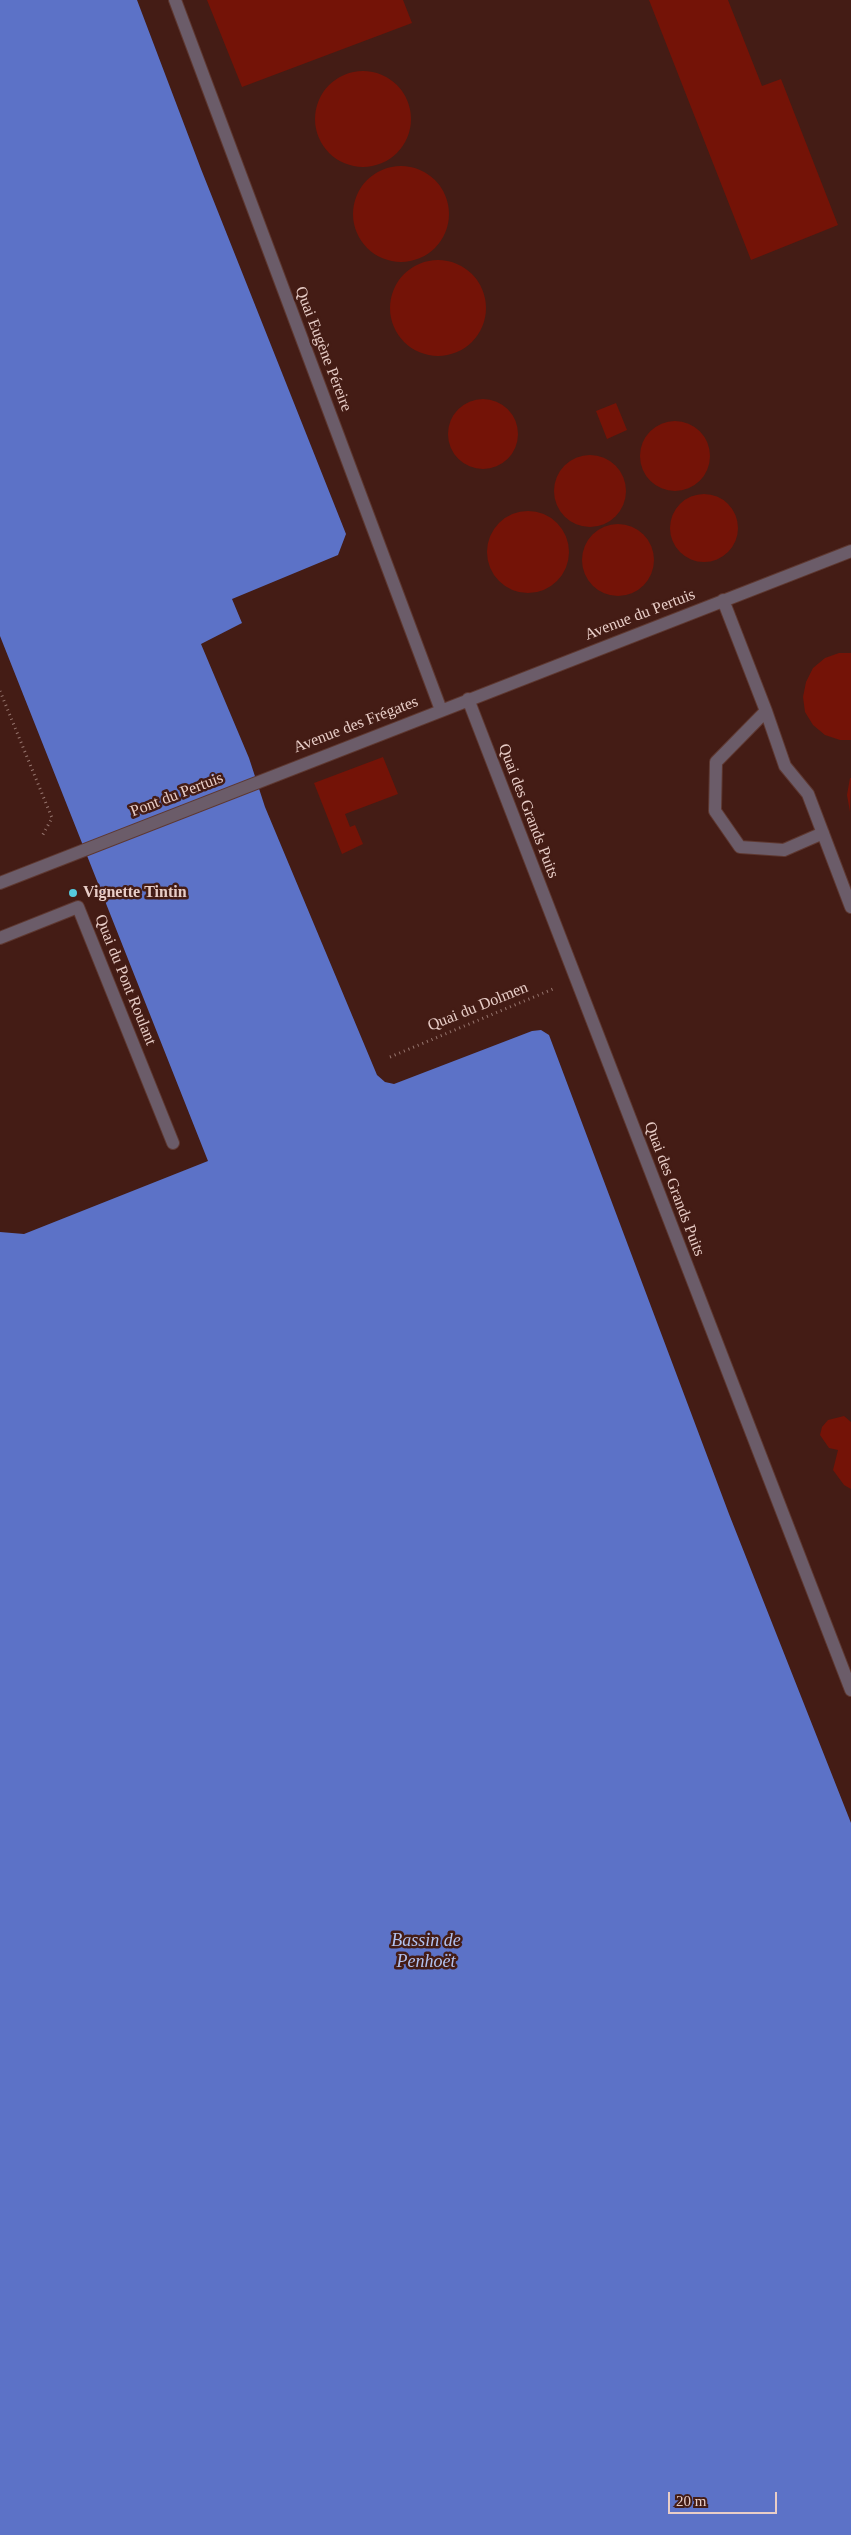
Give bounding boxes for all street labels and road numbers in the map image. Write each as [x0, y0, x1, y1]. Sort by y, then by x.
street label: Quai Eugène Péreire [290, 284, 356, 414]
street label: Avenue du Pertuis [582, 585, 698, 645]
street label: Avenue des Frégates [291, 692, 421, 758]
street label: Quai des Grands Puits [493, 741, 563, 881]
street label: Pont du Pertuis [128, 769, 226, 821]
street label: Quai du Pont Roulant [90, 912, 160, 1048]
street label: Quai du Dolmen [425, 978, 531, 1036]
street label: Quai des Grands Puits [639, 1119, 709, 1259]

